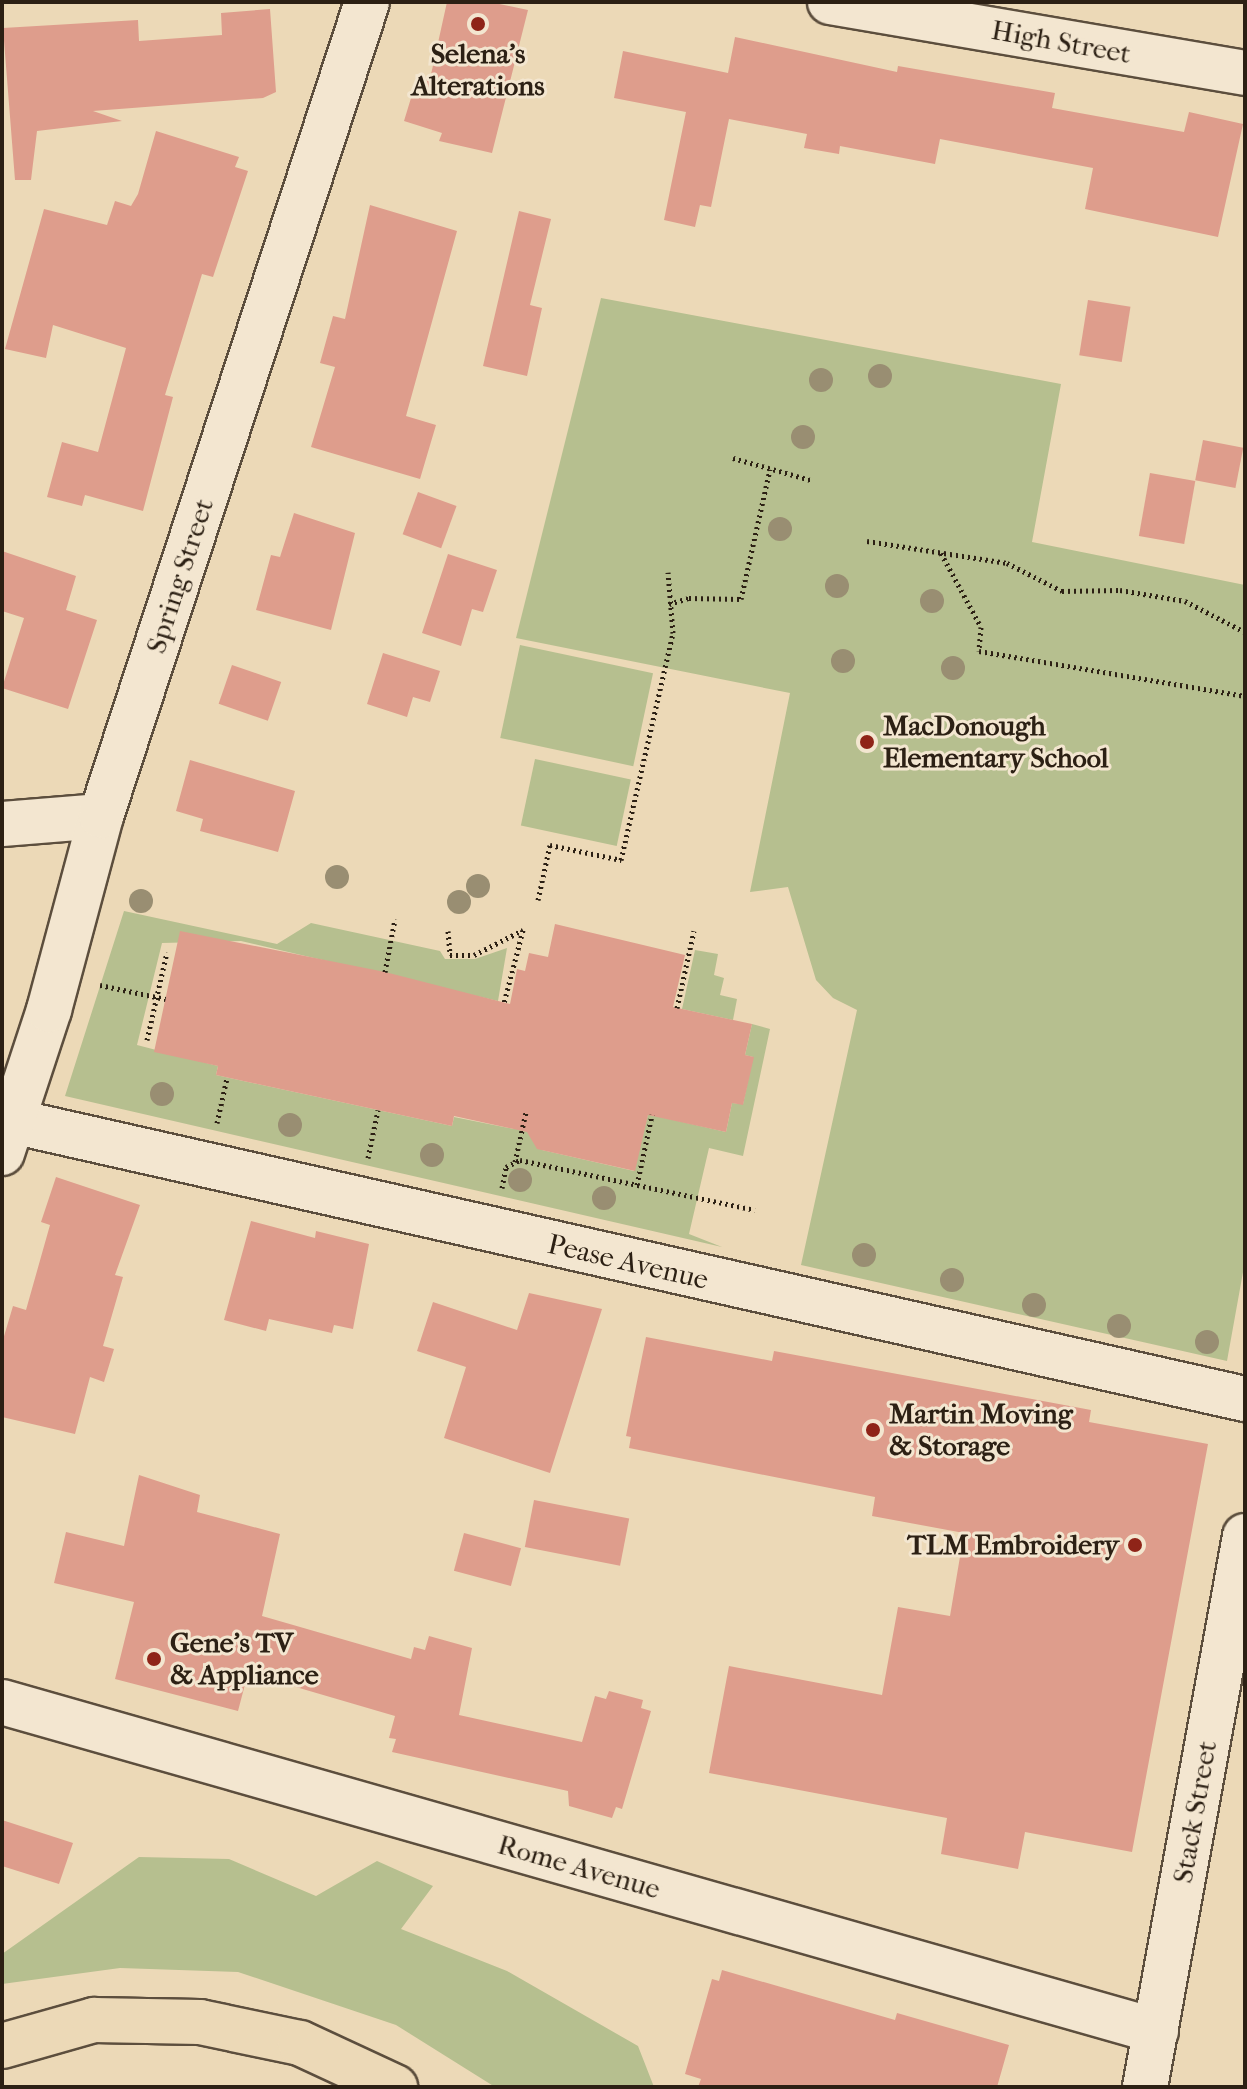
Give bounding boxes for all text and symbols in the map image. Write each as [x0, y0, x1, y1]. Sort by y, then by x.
street label: High Street [989, 13, 1133, 71]
marker: Selena's Alterations [469, 15, 487, 33]
place label: Selena's Alterations [411, 37, 545, 103]
street label: Spring Street [139, 494, 221, 658]
place label: MacDonough Elementary School [883, 709, 1109, 775]
marker: MacDonough Elementary School [858, 733, 876, 751]
street label: Pease Avenue [545, 1227, 711, 1297]
place label: Martin Moving & Storage [889, 1397, 1073, 1463]
marker: Martin Moving & Storage [864, 1421, 882, 1439]
place label: TLM Embroidery [907, 1528, 1119, 1562]
marker: TLM Embroidery [1126, 1536, 1144, 1554]
place label: Gene's TV & Appliance [170, 1626, 319, 1692]
marker: Gene's TV & Appliance [145, 1650, 163, 1668]
street label: Stack Street [1166, 1738, 1224, 1886]
street label: Rome Avenue [494, 1828, 664, 1906]

